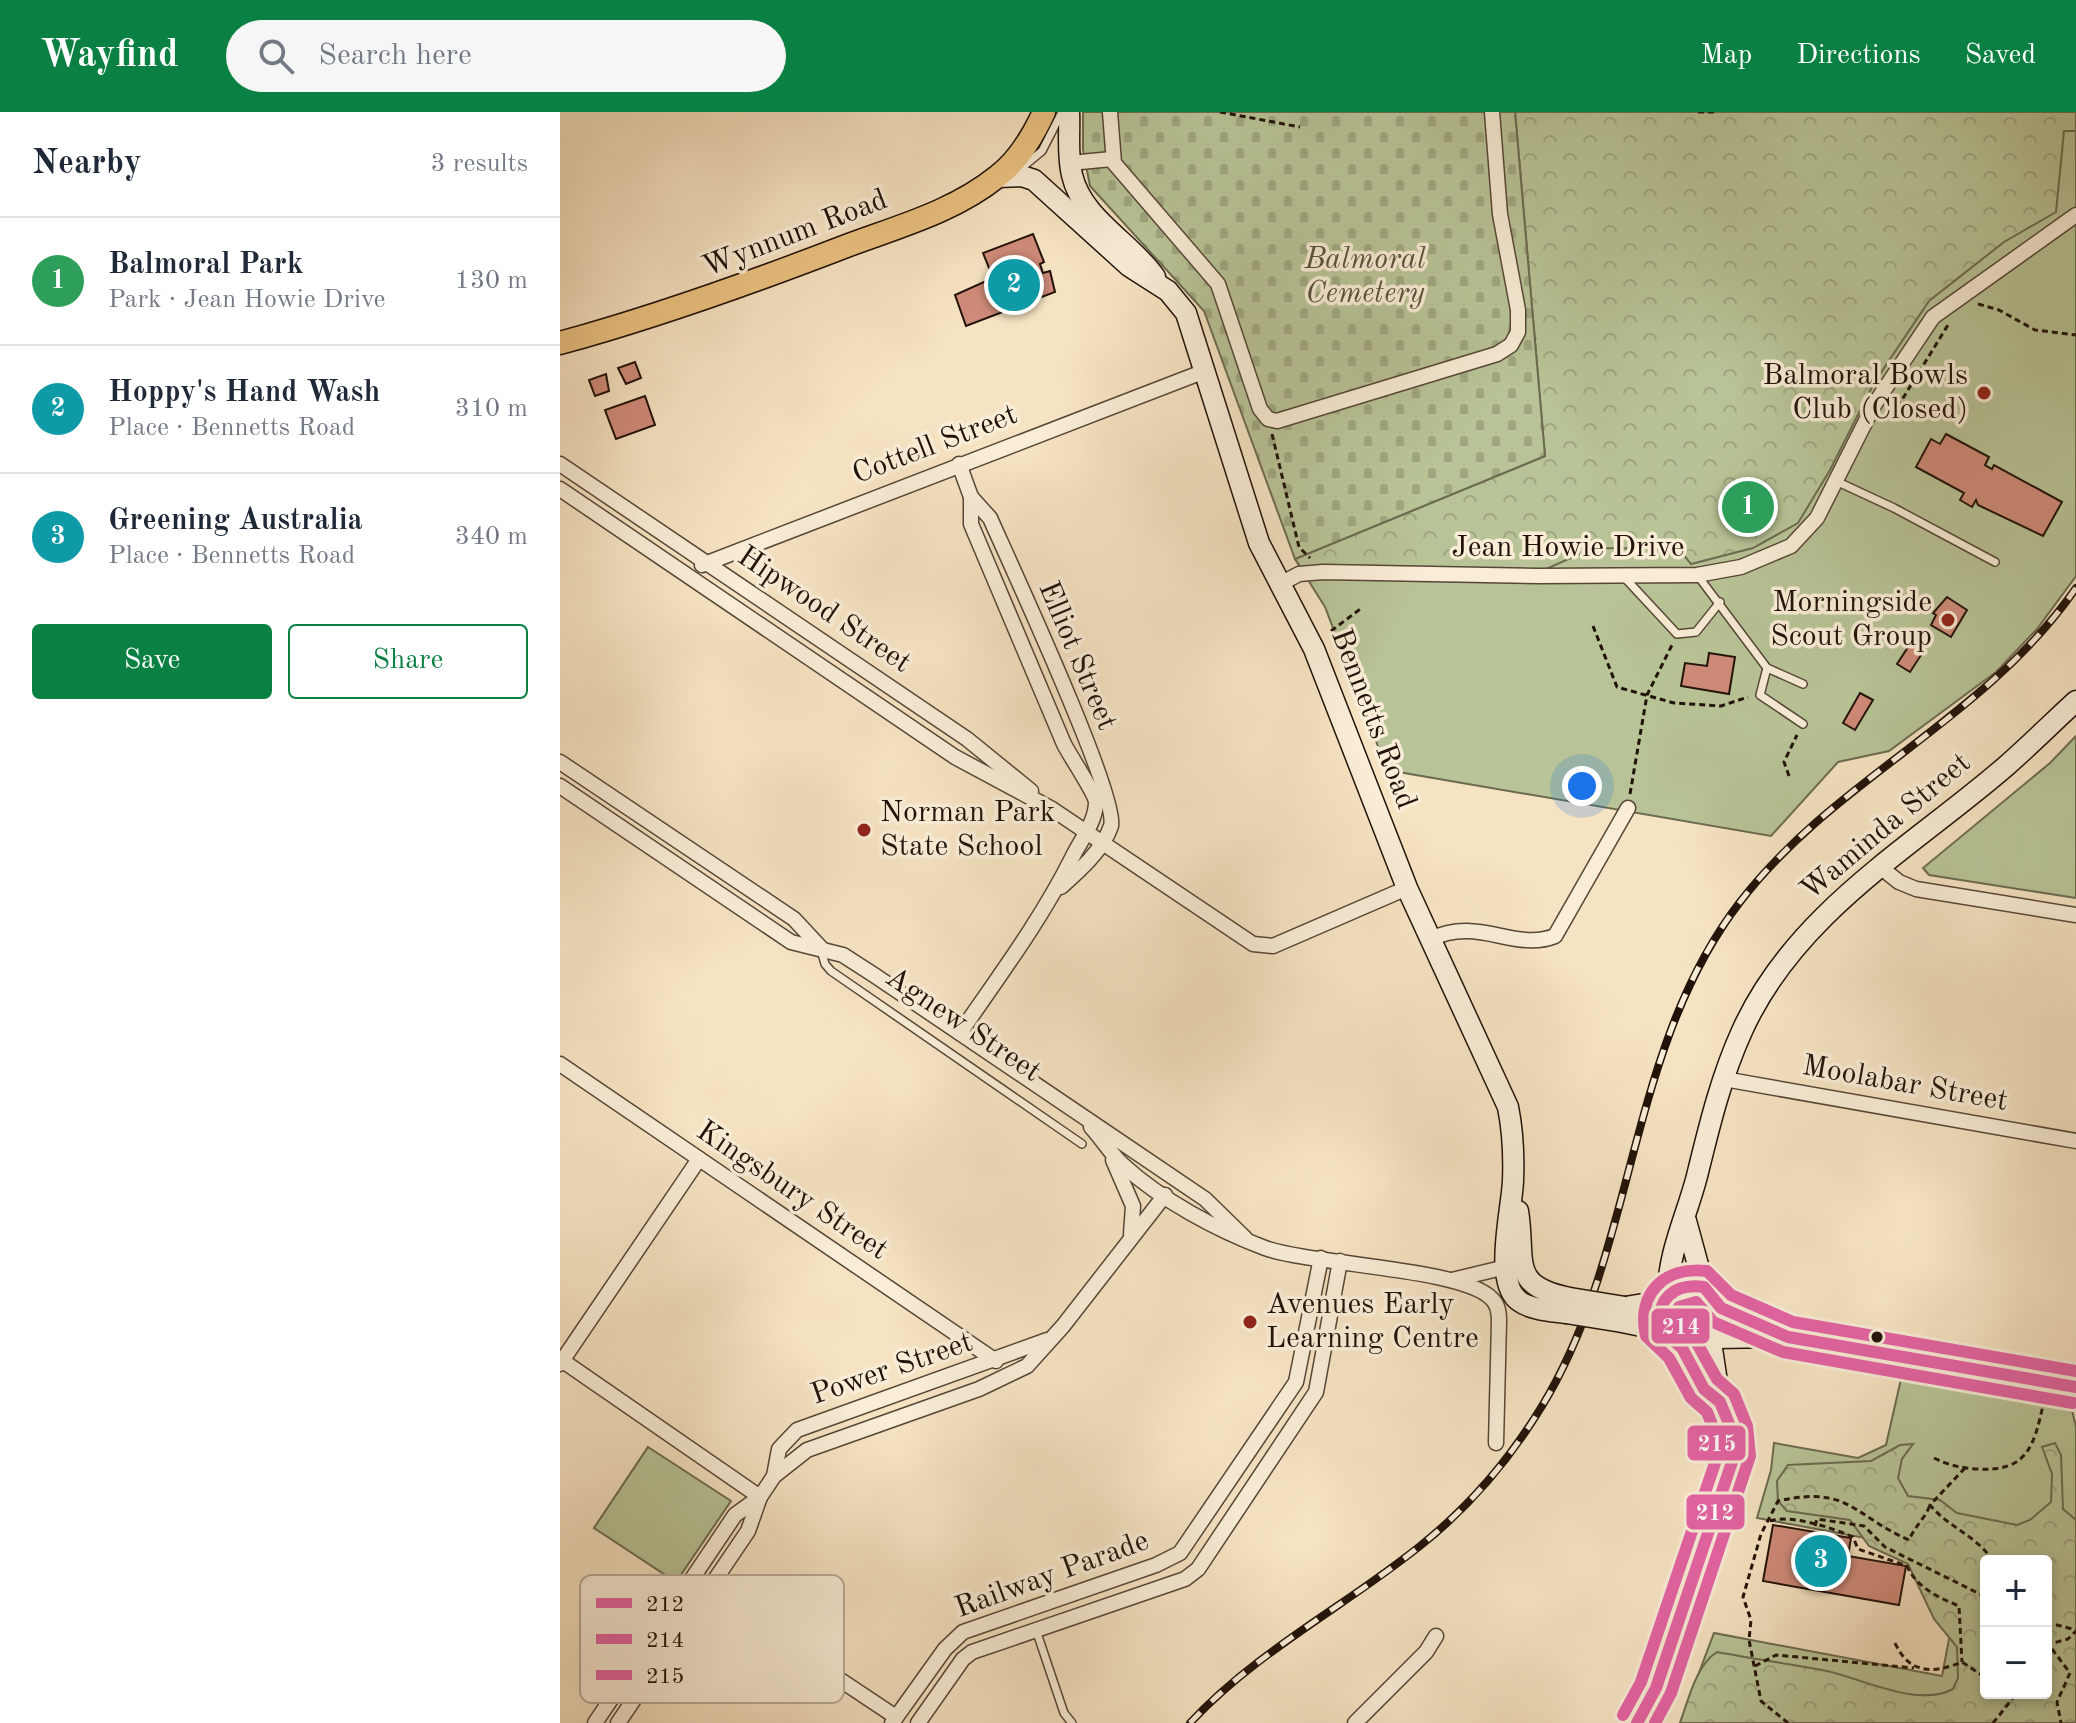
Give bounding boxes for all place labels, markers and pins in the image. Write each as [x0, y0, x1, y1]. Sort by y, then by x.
pin: 2 [988, 255, 1040, 315]
place label: Balmoral Bowls Club (Closed) [1763, 361, 1968, 425]
marker: Balmoral Bowls Club (Closed) [1975, 384, 1993, 402]
pin: 1 [1722, 477, 1774, 537]
place label: Morningside Scout Group [1770, 588, 1932, 652]
marker: Morningside Scout Group [1939, 611, 1957, 629]
place label: Norman Park State School [880, 798, 1055, 862]
marker: Norman Park State School [855, 821, 873, 839]
place label: Avenues Early Learning Centre [1266, 1290, 1479, 1354]
marker: Avenues Early Learning Centre [1241, 1313, 1259, 1331]
unlabelled marker [1869, 1329, 1885, 1345]
pin: 3 [1795, 1531, 1847, 1591]

